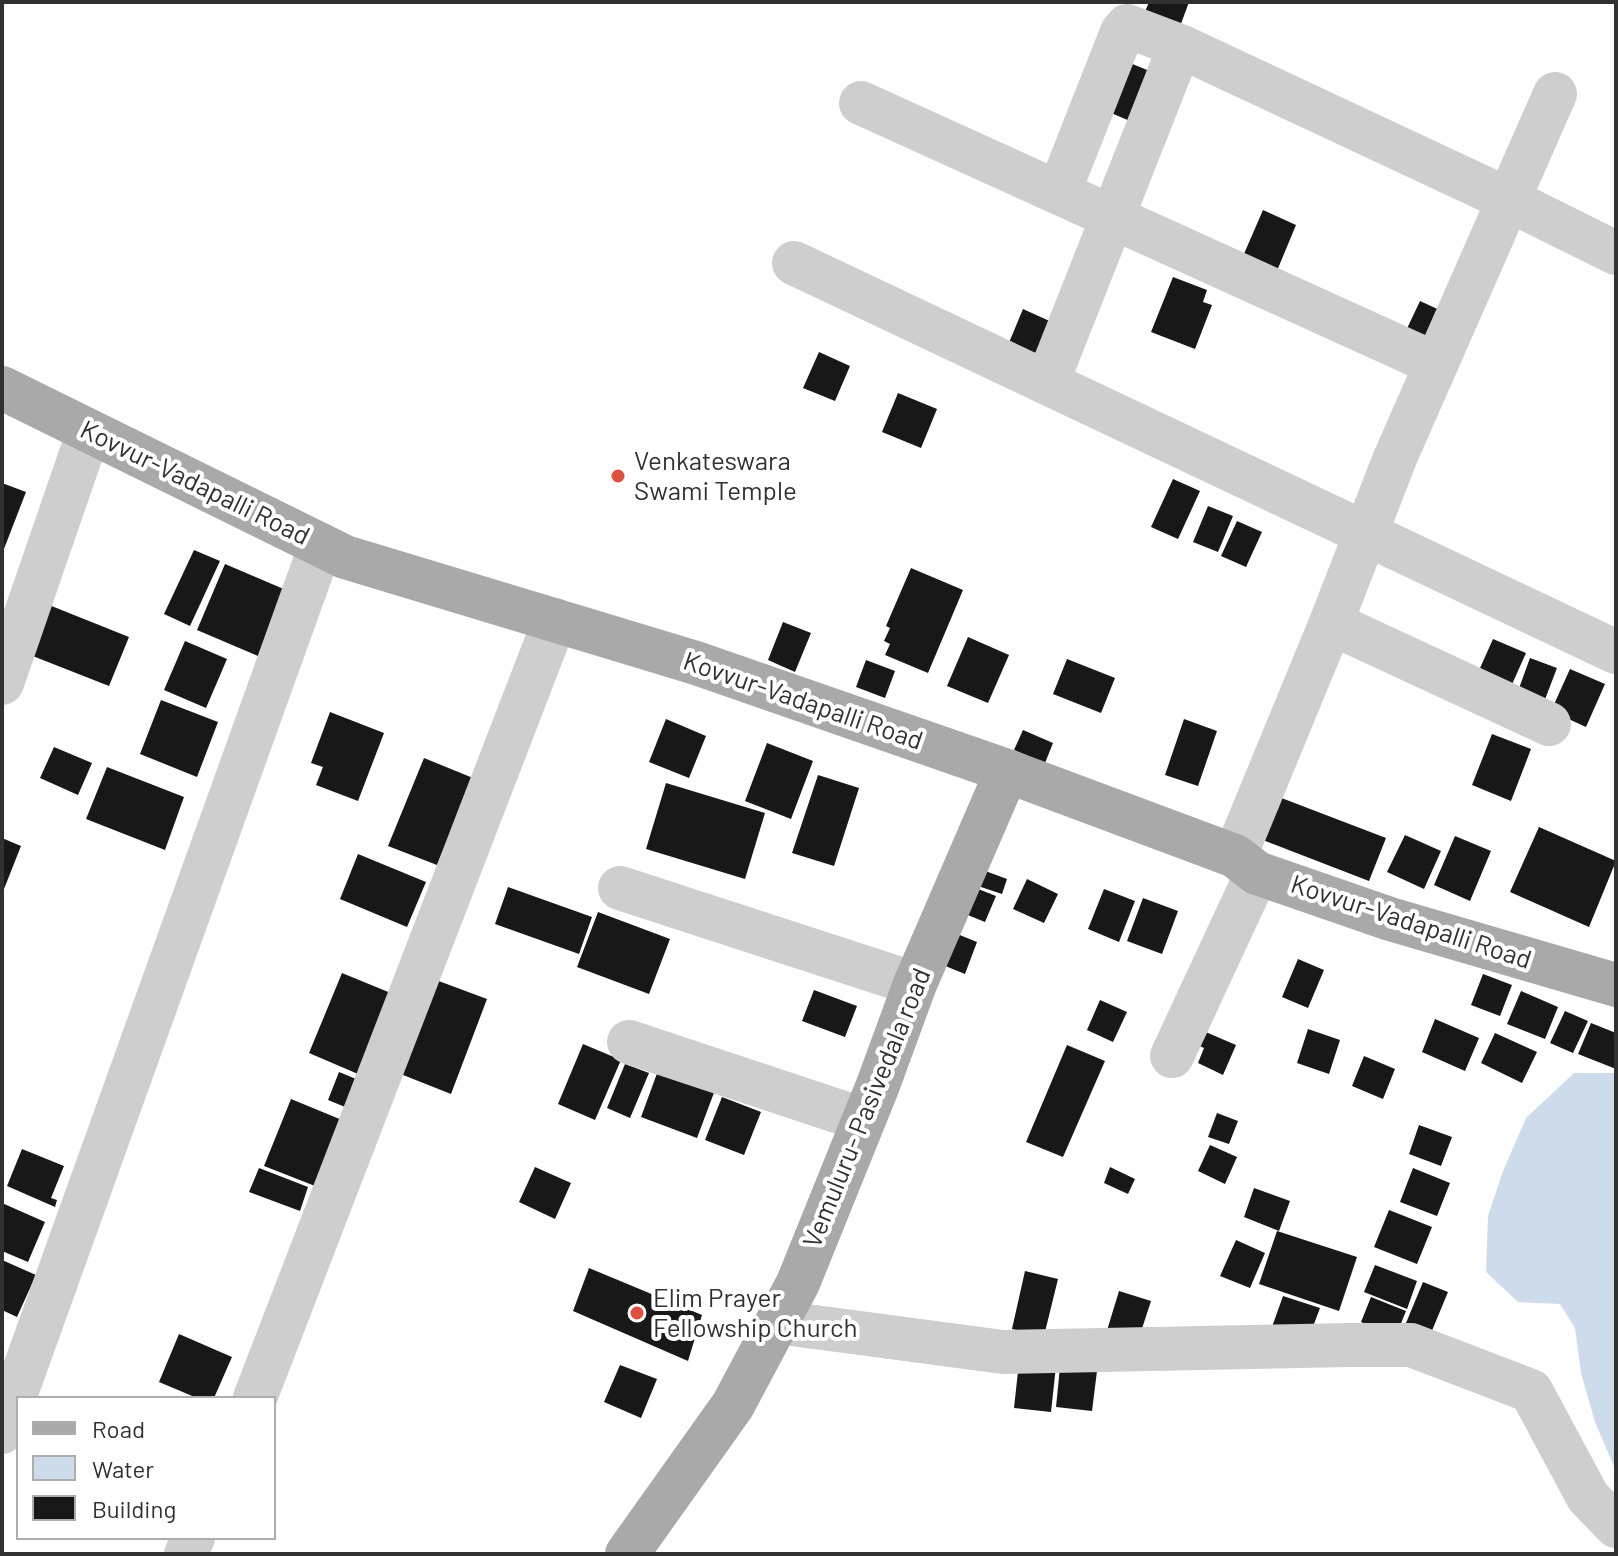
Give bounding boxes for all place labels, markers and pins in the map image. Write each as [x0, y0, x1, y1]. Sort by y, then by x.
place label: Venkateswara Swami Temple [634, 445, 797, 506]
marker: Venkateswara Swami Temple [609, 467, 627, 485]
place label: Elim Prayer Fellowship Church [653, 1282, 857, 1344]
marker: Elim Prayer Fellowship Church [628, 1304, 646, 1322]

